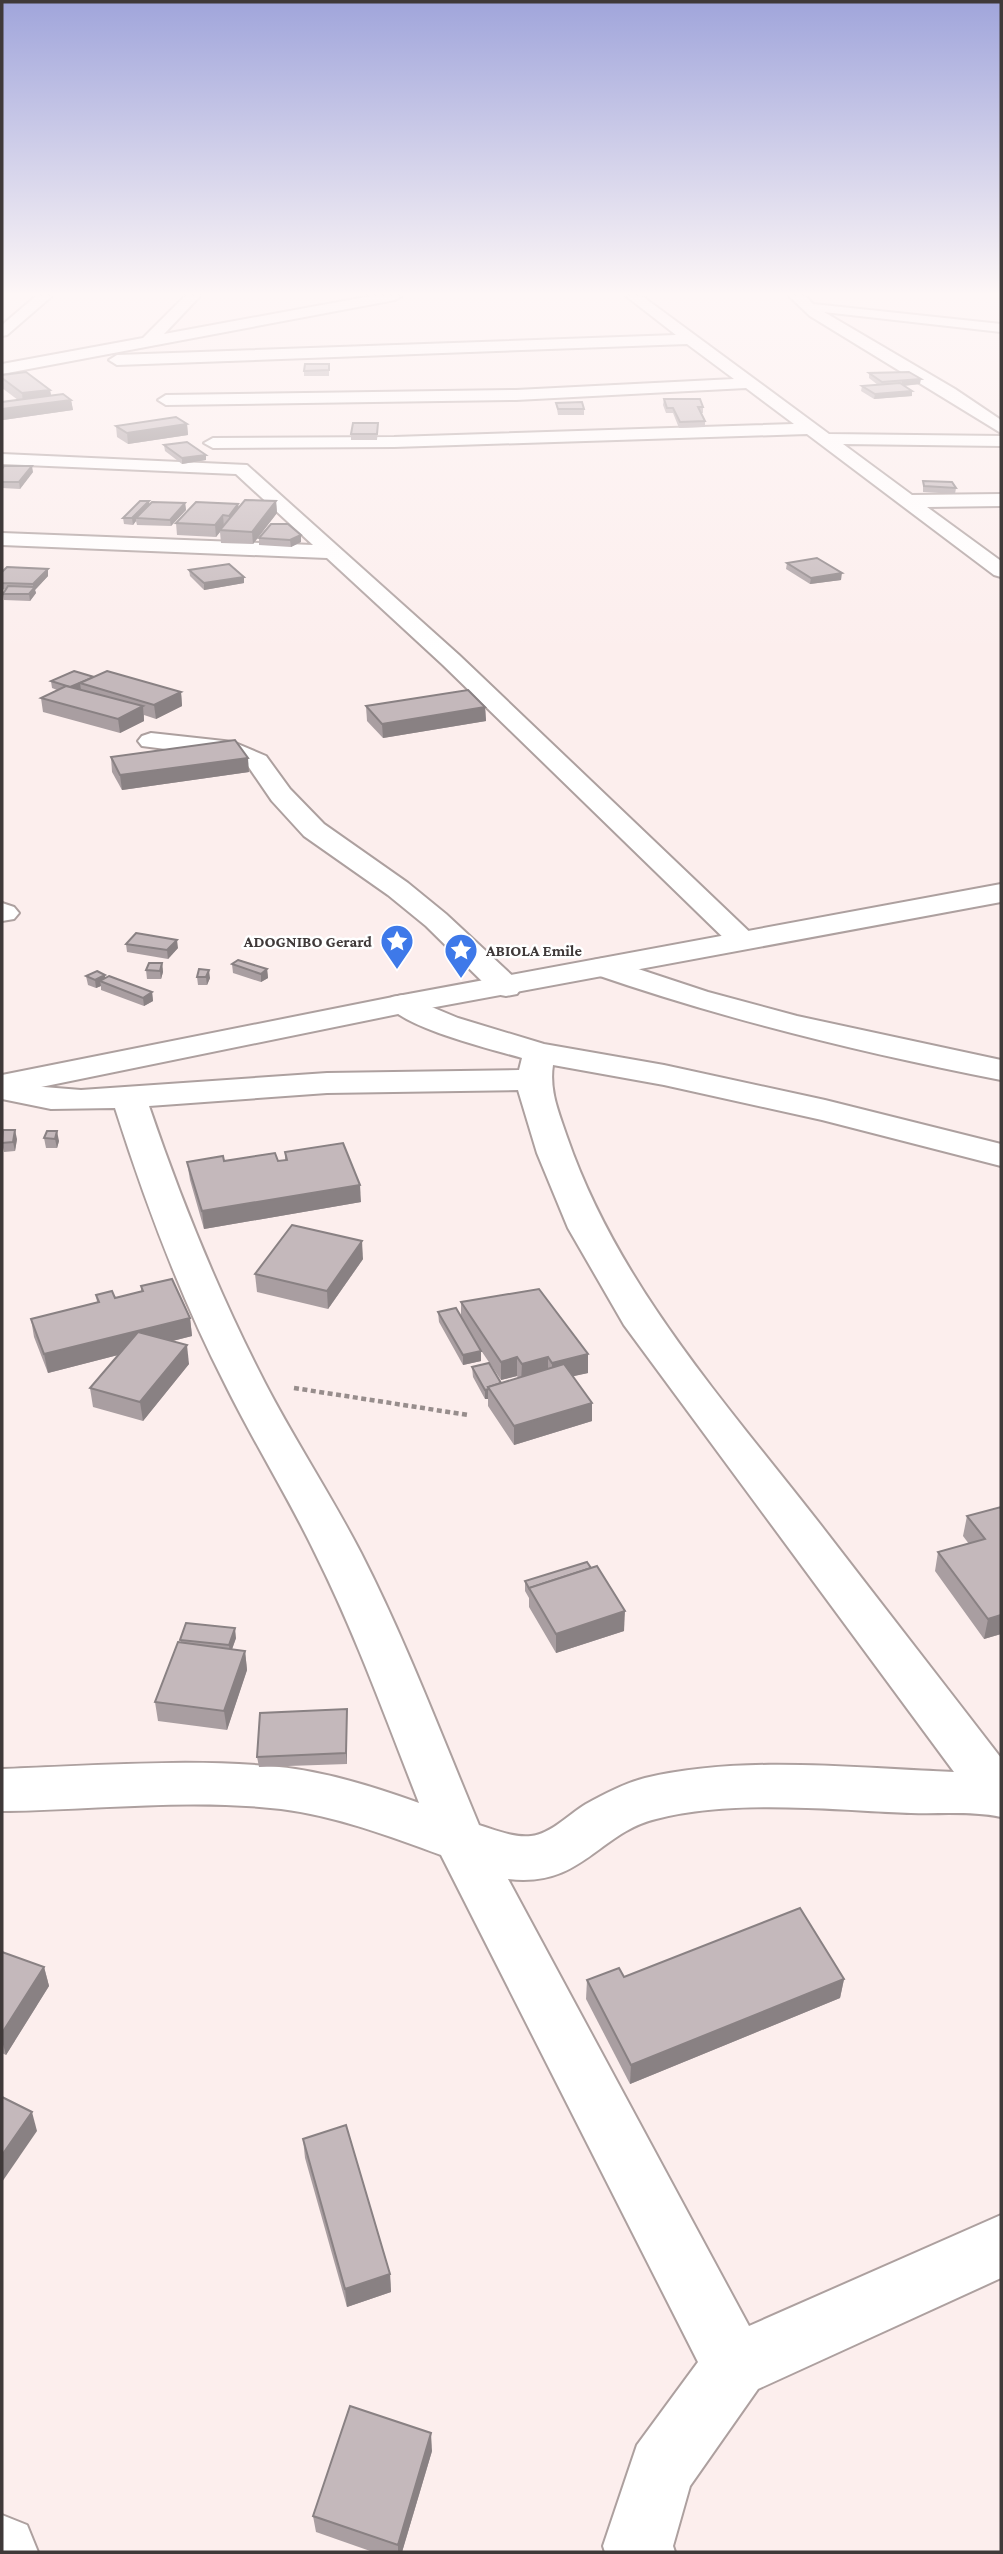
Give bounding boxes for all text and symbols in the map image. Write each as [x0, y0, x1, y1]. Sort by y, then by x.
place icon: ADOGNIBO Gerard [378, 922, 416, 971]
place icon: ABIOLA Emile [442, 931, 480, 980]
place label: ADOGNIBO Gerard [243, 933, 372, 950]
place label: ABIOLA Emile [485, 942, 583, 959]

